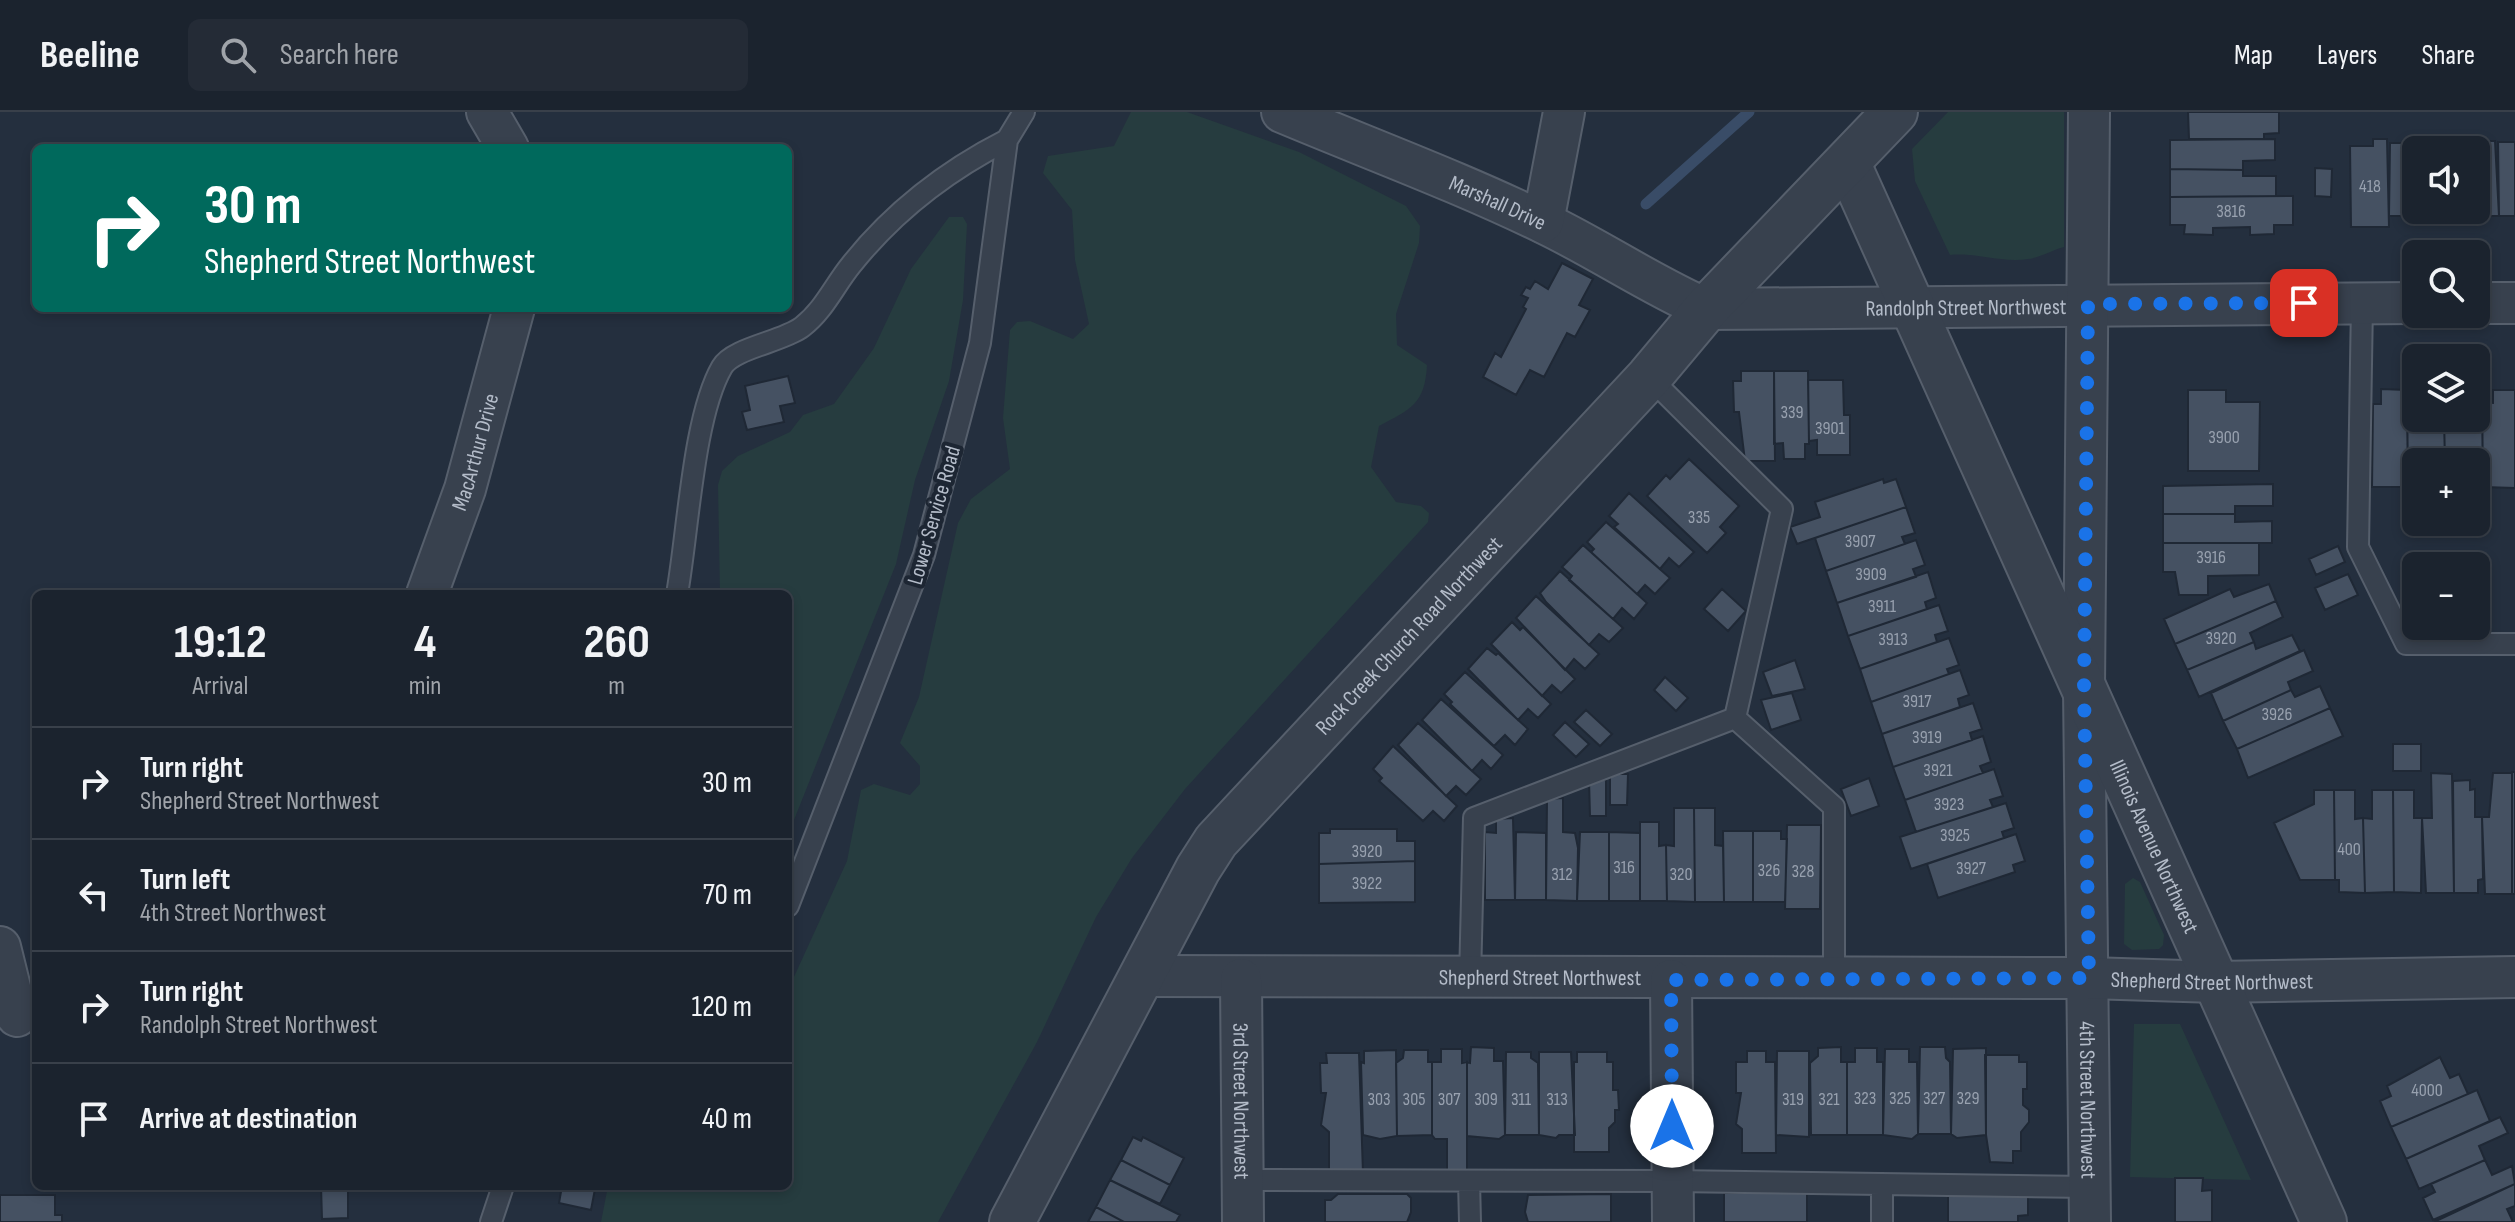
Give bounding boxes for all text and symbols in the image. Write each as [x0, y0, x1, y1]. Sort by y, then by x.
search box [188, 19, 748, 91]
text: Beeline [40, 33, 140, 78]
icon: search [216, 33, 260, 77]
text: Search here [280, 37, 399, 73]
text: Map [2234, 39, 2273, 72]
text: Layers [2317, 39, 2377, 72]
text: Share [2421, 39, 2475, 72]
map controls [2402, 136, 2490, 640]
button: sound [2402, 136, 2490, 224]
street label: Marshall Drive [1445, 170, 1550, 237]
text: 30 m [204, 173, 302, 240]
icon: right [72, 176, 176, 280]
house number: 418 [2359, 176, 2381, 197]
house number: 3816 [2216, 201, 2246, 222]
button: search [2402, 240, 2490, 328]
text: Shepherd Street Northwest [204, 241, 535, 284]
pin [2270, 269, 2338, 337]
icon: arrive [2282, 281, 2326, 325]
street label: Randolph Street Northwest [1865, 294, 2067, 323]
button: layers [2402, 344, 2490, 432]
street label: MacArthur Drive [446, 391, 505, 515]
house number: 339 [1780, 402, 1804, 423]
house number: 3901 [1815, 418, 1846, 439]
house number: 3900 [2208, 427, 2240, 448]
street label: Lower Service Road [902, 443, 967, 588]
button: + [2402, 448, 2490, 536]
house number: 335 [1688, 507, 1710, 528]
street label: Rock Creek Church Road Northwest [1310, 531, 1509, 741]
house number: 3907 [1845, 531, 1876, 552]
house number: 3916 [2196, 547, 2226, 568]
button: − [2402, 552, 2490, 640]
house number: 3909 [1855, 564, 1887, 585]
house number: 3911 [1868, 596, 1897, 617]
text: 19:12 [174, 614, 267, 671]
text: 4 [414, 614, 436, 671]
text: 260 [583, 614, 650, 671]
house number: 3920 [2206, 628, 2236, 649]
house number: 3913 [1878, 629, 1908, 650]
text: Arrival [192, 671, 248, 702]
text: min [409, 671, 441, 702]
text: m [608, 671, 625, 702]
house number: 3917 [1903, 691, 1932, 712]
house number: 3926 [2262, 704, 2293, 725]
house number: 3919 [1912, 727, 1942, 748]
text: Turn right [140, 750, 243, 786]
street label: Illinois Avenue Northwest [2103, 756, 2204, 938]
house number: 3921 [1923, 760, 1953, 781]
icon: right [72, 761, 116, 805]
text: 30 m [702, 765, 752, 801]
text: Shepherd Street Northwest [140, 786, 379, 817]
house number: 3923 [1934, 794, 1964, 815]
house number: 3925 [1940, 825, 1970, 846]
house number: 400 [2337, 839, 2361, 860]
house number: 3920 [1352, 841, 1382, 862]
house number: 316 [1613, 857, 1635, 878]
house number: 3927 [1956, 858, 1987, 879]
house number: 326 [1758, 860, 1781, 881]
house number: 328 [1792, 861, 1815, 882]
text: Turn left [140, 862, 230, 898]
house number: 312 [1551, 864, 1573, 885]
house number: 320 [1669, 864, 1693, 885]
icon: left [72, 873, 116, 917]
house number: 3922 [1352, 873, 1382, 894]
text: 70 m [703, 877, 752, 913]
text: 4th Street Northwest [140, 898, 326, 929]
street label: Shepherd Street Northwest [1439, 965, 1642, 992]
street label: Shepherd Street Northwest [2110, 967, 2314, 997]
text: Turn right [140, 974, 243, 1010]
icon: right [72, 985, 116, 1029]
text: 120 m [691, 989, 752, 1025]
text: Randolph Street Northwest [140, 1010, 377, 1041]
street label: 4th Street Northwest [2073, 1021, 2102, 1179]
street label: 3rd Street Northwest [1226, 1023, 1255, 1180]
house number: 4000 [2411, 1080, 2443, 1101]
position arrow [1630, 1084, 1714, 1168]
house number: 323 [1854, 1088, 1876, 1109]
house number: 325 [1889, 1088, 1911, 1109]
house number: 327 [1923, 1088, 1946, 1109]
house number: 329 [1957, 1088, 1979, 1109]
house number: 303 [1367, 1089, 1391, 1110]
house number: 305 [1403, 1089, 1425, 1110]
house number: 307 [1438, 1089, 1461, 1110]
house number: 309 [1474, 1089, 1498, 1110]
house number: 311 [1511, 1089, 1532, 1110]
house number: 313 [1546, 1089, 1568, 1110]
house number: 319 [1782, 1089, 1804, 1110]
house number: 321 [1818, 1089, 1840, 1110]
icon: arrive [72, 1097, 116, 1141]
text: Arrive at destination [140, 1101, 357, 1137]
text: 40 m [702, 1101, 752, 1137]

